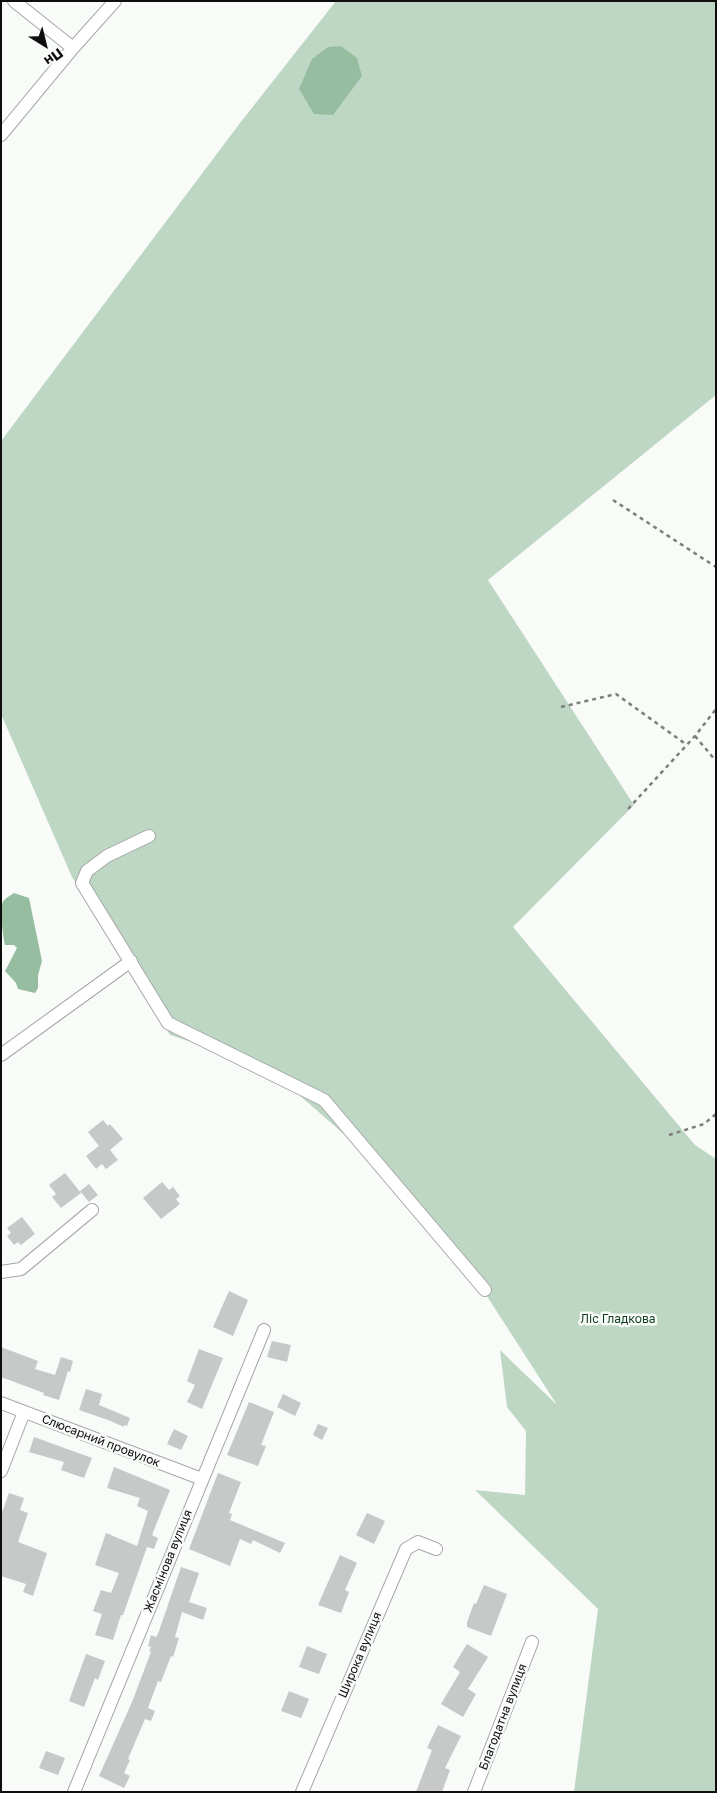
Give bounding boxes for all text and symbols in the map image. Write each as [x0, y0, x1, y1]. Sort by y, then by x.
north arrow [20, 20, 70, 70]
text: Пн [41, 45, 67, 70]
park label: Ліс Гладкова [580, 1312, 656, 1326]
street label: Слюсарний провулок [40, 1412, 162, 1470]
street label: Жасмінова вулиця [141, 1508, 195, 1614]
street label: Широка вулиця [335, 1610, 385, 1700]
street label: Благодатна вулиця [476, 1662, 530, 1772]

